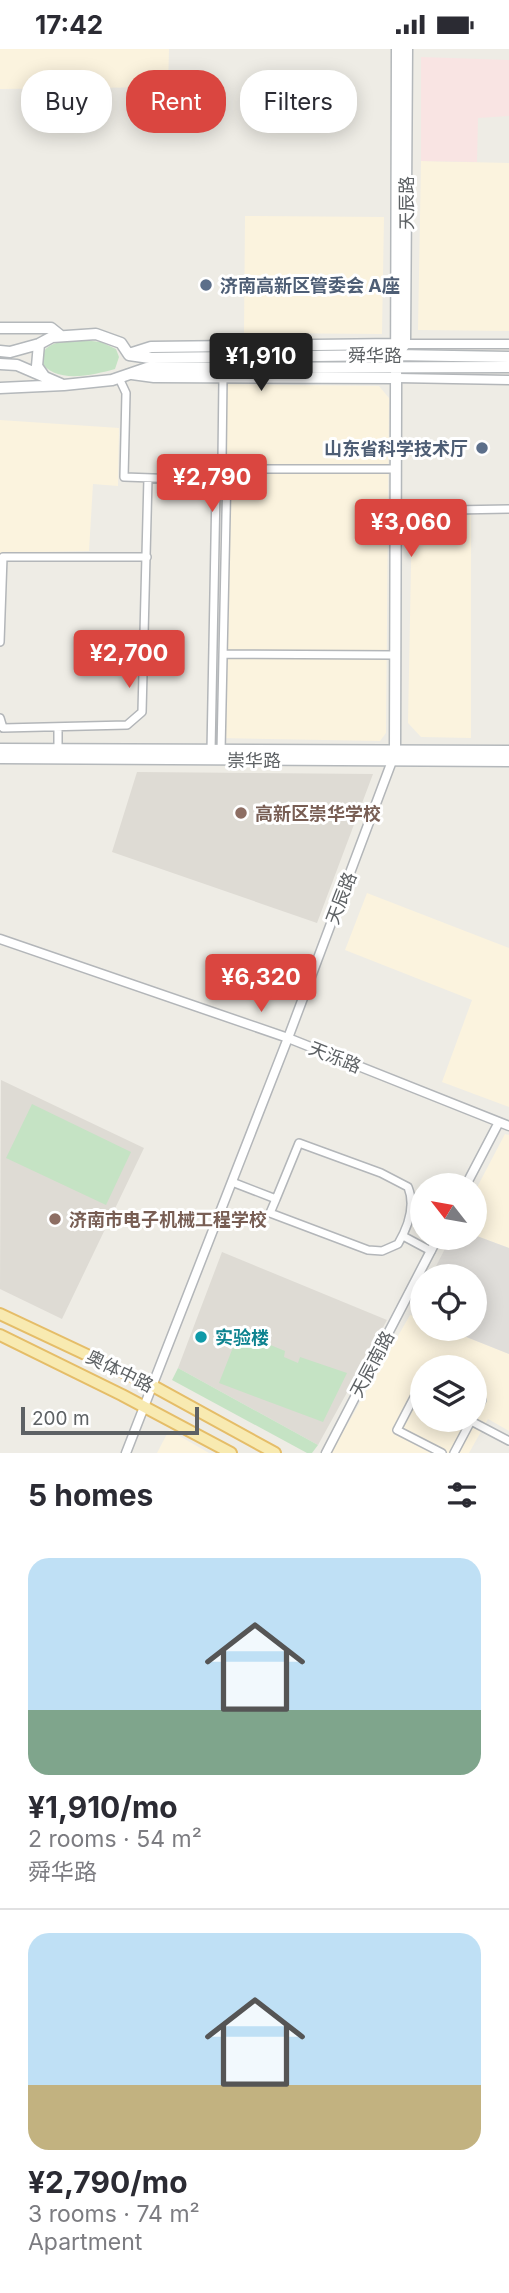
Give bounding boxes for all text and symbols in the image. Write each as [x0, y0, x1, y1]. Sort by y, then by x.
text: 17:42 [35, 9, 103, 40]
chip: Buy [21, 70, 112, 133]
chip: Rent [126, 70, 226, 133]
chip: Filters [240, 70, 357, 133]
street label: 天辰路 [396, 176, 417, 230]
place label: 济南高新区管委会 A座 [220, 275, 400, 296]
marker: 济南高新区管委会 A座 [198, 277, 214, 293]
pin: ¥1,910 [204, 333, 318, 393]
text: ¥1,910 [226, 342, 296, 370]
street label: 舜华路 [348, 345, 402, 366]
place label: 山东省科学技术厅 [324, 438, 468, 459]
marker: 山东省科学技术厅 [474, 440, 490, 456]
pin: ¥2,790 [155, 455, 269, 514]
text: ¥2,790 [173, 463, 251, 491]
pin: ¥3,060 [354, 499, 468, 559]
text: ¥3,060 [371, 508, 451, 536]
pin: ¥2,700 [72, 631, 186, 690]
text: ¥2,700 [90, 639, 168, 667]
street label: 崇华路 [227, 750, 281, 771]
place label: 高新区崇华学校 [255, 803, 381, 824]
marker: 高新区崇华学校 [233, 805, 249, 821]
street label: 天辰路 [322, 869, 360, 927]
pin: ¥6,320 [204, 955, 318, 1014]
text: ¥6,320 [221, 963, 301, 991]
street label: 天泺路 [306, 1037, 364, 1077]
north arrow [410, 1173, 486, 1249]
map controls [410, 1173, 487, 1432]
place label: 济南市电子机械工程学校 [69, 1209, 267, 1230]
marker: 济南市电子机械工程学校 [47, 1211, 63, 1227]
button: locate [410, 1264, 487, 1341]
place label: 实验楼 [215, 1327, 269, 1348]
street label: 天辰南路 [346, 1327, 398, 1401]
marker: 实验楼 [193, 1329, 209, 1345]
street label: 奥体中路 [83, 1346, 157, 1396]
button: layers [410, 1355, 487, 1432]
scale bar [21, 1404, 200, 1436]
text: 200 m [32, 1407, 90, 1430]
icon: filters [443, 1476, 481, 1514]
text: 5 homes [28, 1477, 153, 1513]
icon: home [192, 1604, 318, 1730]
text: ¥1,910/mo [28, 1789, 178, 1825]
text: 2 rooms · 54 m² [28, 1825, 202, 1853]
text: 舜华路 [28, 1858, 97, 1886]
icon: home [192, 1979, 318, 2105]
text: ¥2,790/mo [28, 2164, 188, 2200]
text: 3 rooms · 74 m² [28, 2200, 200, 2228]
text: Apartment [28, 2228, 142, 2256]

